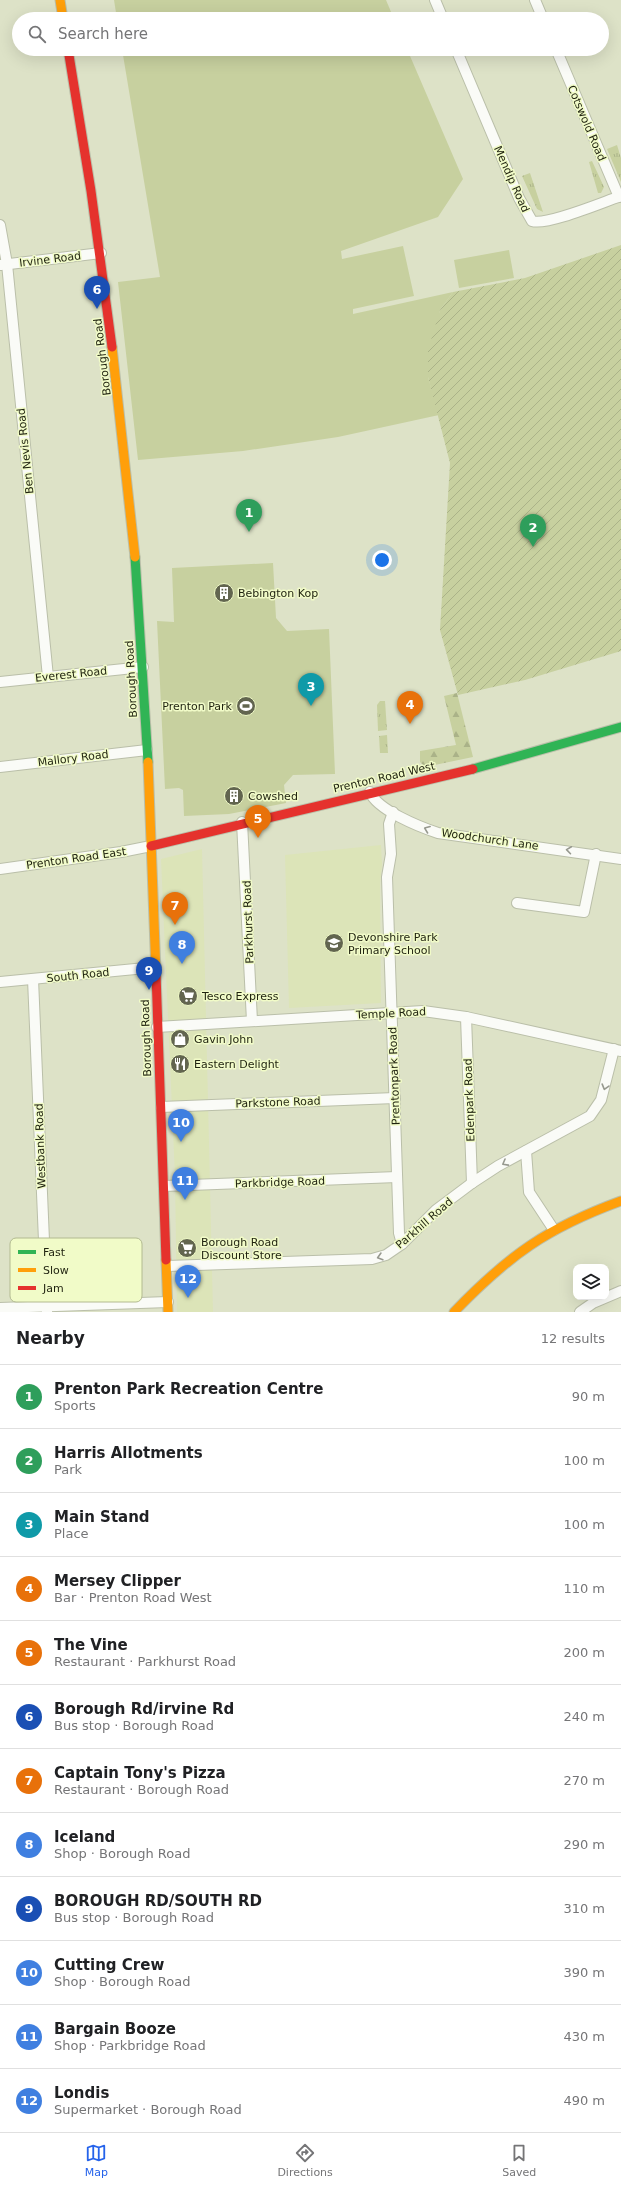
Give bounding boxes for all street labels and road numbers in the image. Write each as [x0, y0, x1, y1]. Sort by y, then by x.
street label: Cotswold Road [565, 83, 608, 163]
street label: Mendip Road [491, 144, 532, 214]
street label: Irvine Road [18, 249, 82, 270]
street label: Borough Road [91, 318, 114, 396]
street label: Ben Nevis Road [15, 407, 36, 494]
street label: Borough Road [123, 640, 140, 718]
street label: Everest Road [34, 664, 108, 685]
street label: Mallory Road [37, 748, 109, 769]
street label: Prenton Road West [332, 759, 437, 796]
street label: Woodchurch Lane [440, 826, 540, 853]
street label: Prenton Road East [25, 845, 128, 872]
street label: Parkhurst Road [241, 880, 256, 964]
street label: South Road [46, 966, 110, 985]
street label: Borough Road [139, 999, 154, 1077]
street label: Temple Road [355, 1005, 426, 1022]
street label: Prentonpark Road [386, 1027, 403, 1125]
street label: Edenpark Road [462, 1058, 477, 1142]
street label: Parkstone Road [235, 1095, 321, 1110]
street label: Westbank Road [33, 1103, 48, 1189]
street label: Parkbridge Road [235, 1174, 325, 1191]
street label: Parkhill Road [393, 1195, 455, 1252]

